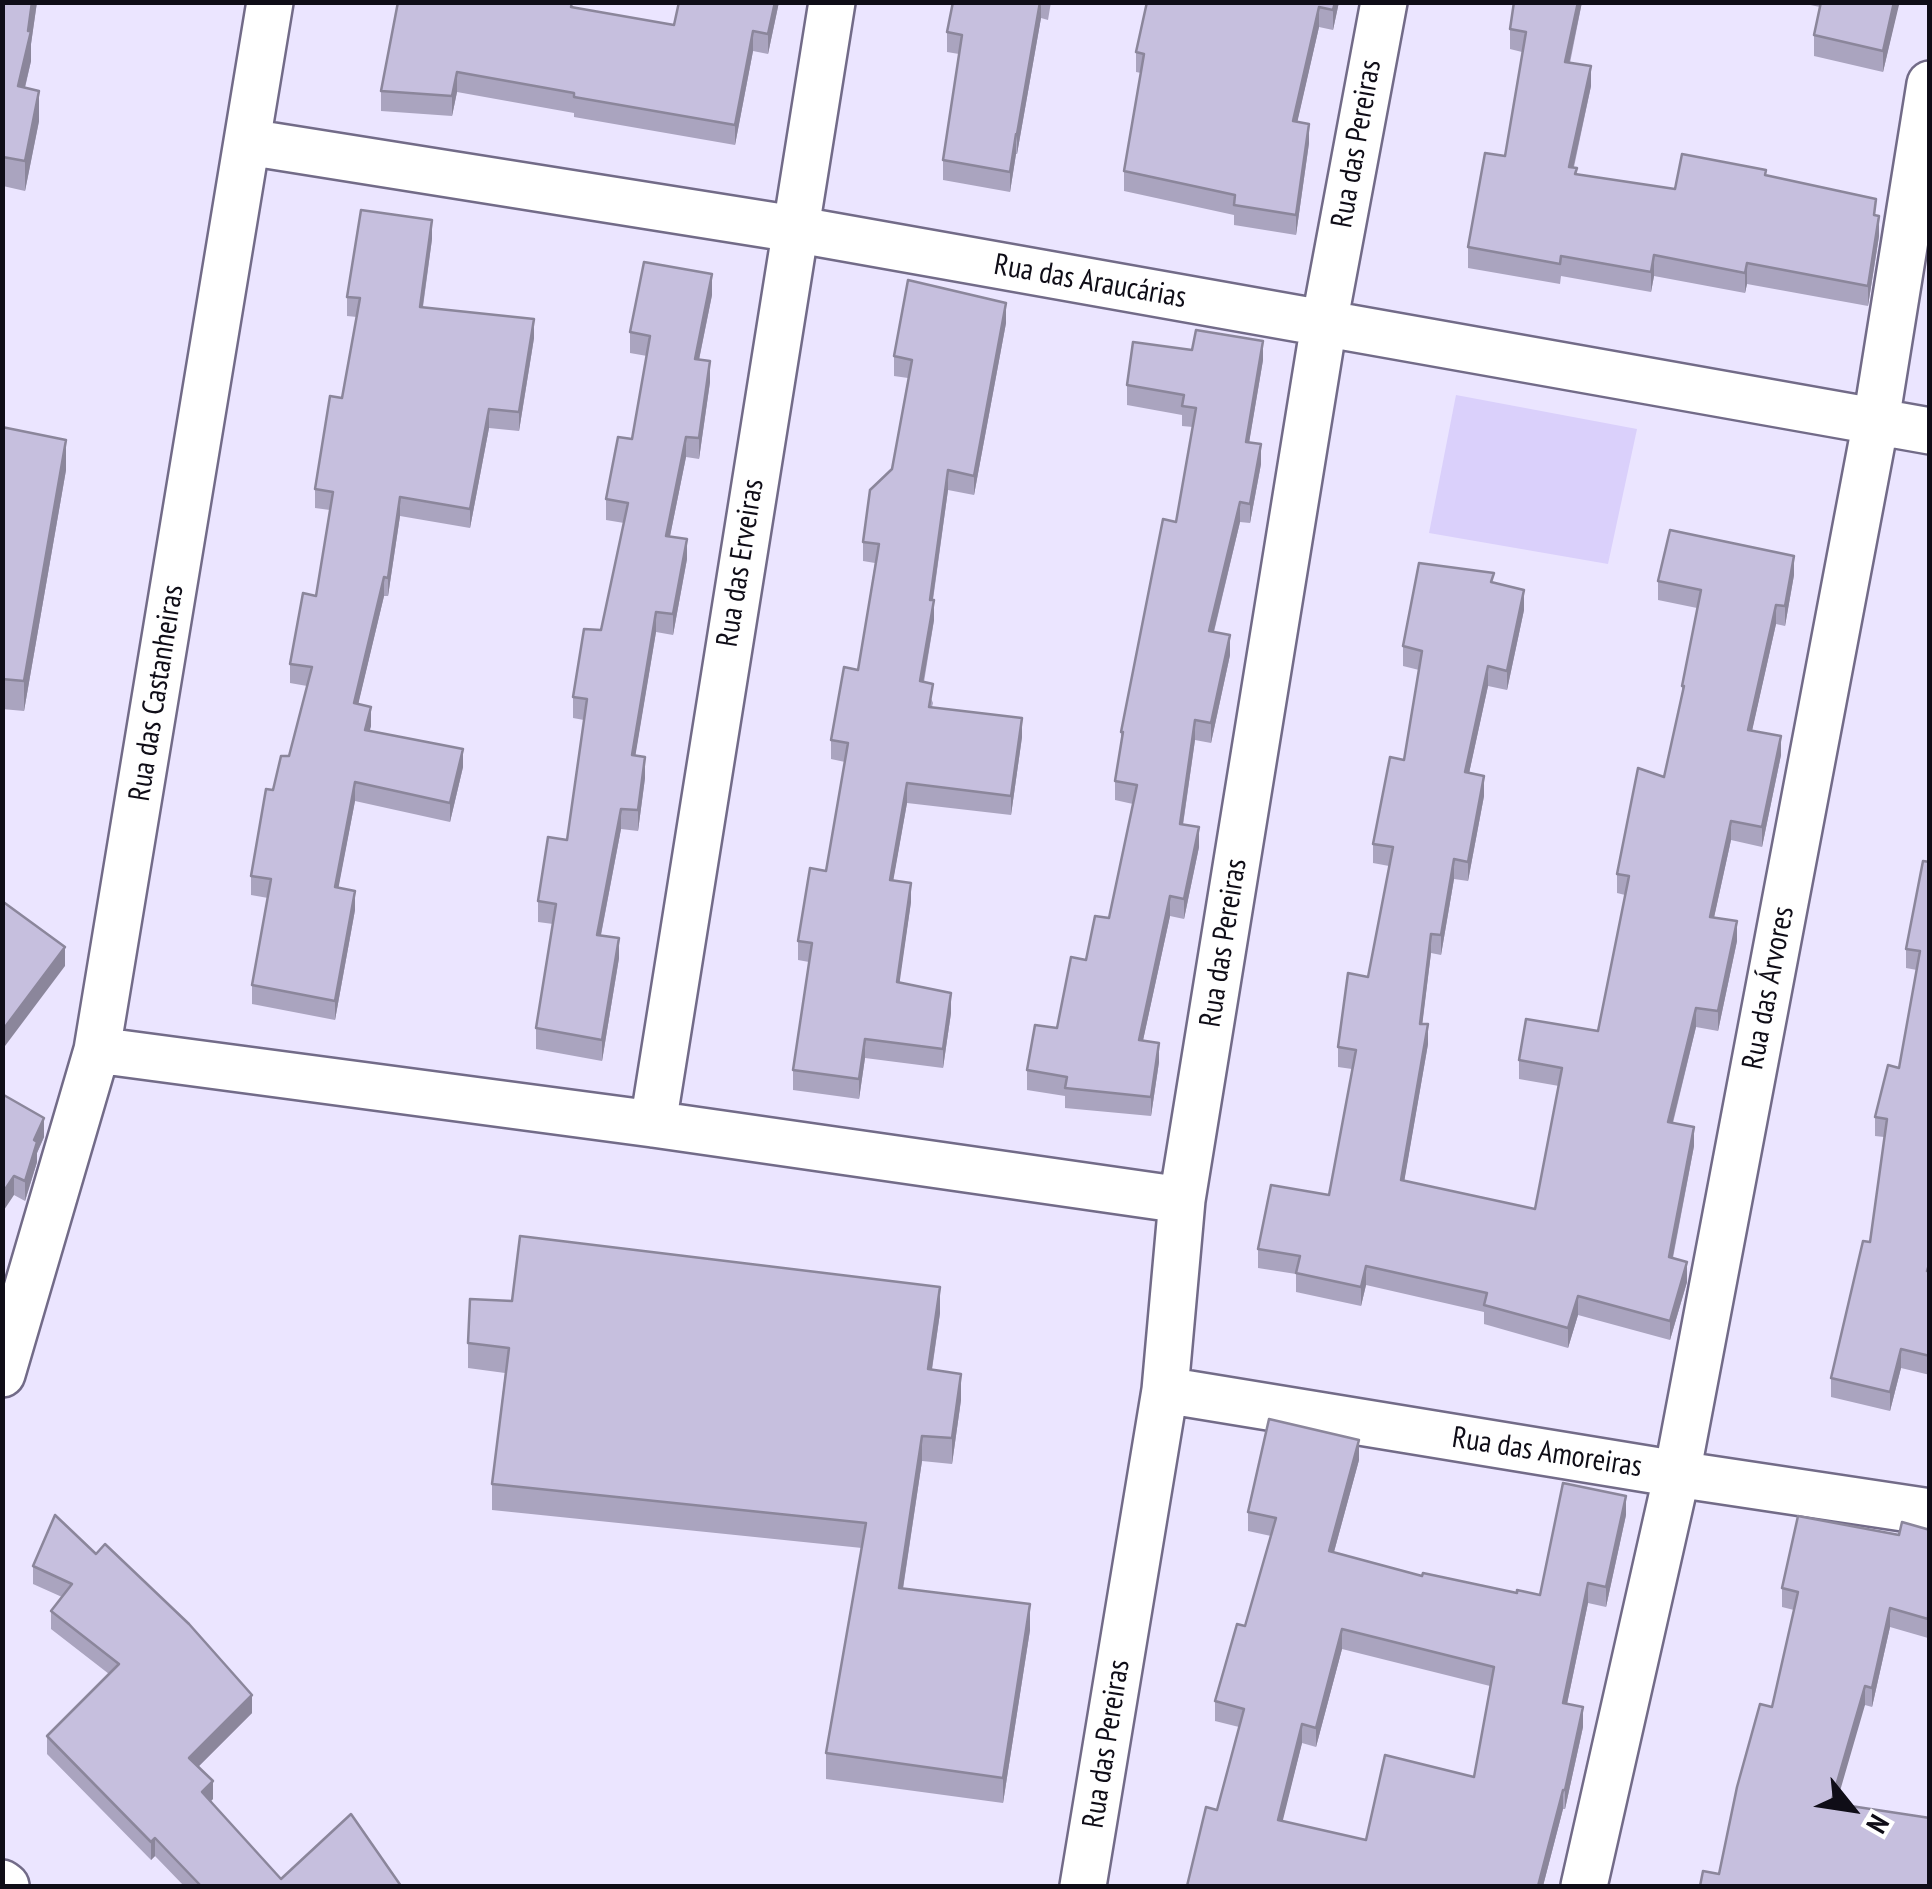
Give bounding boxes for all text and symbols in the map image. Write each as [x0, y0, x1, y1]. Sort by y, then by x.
street label: Rua das Pereiras [1325, 57, 1389, 231]
street label: Rua das Araucárias [991, 247, 1189, 317]
street label: Rua das Erveiras [710, 477, 772, 649]
street label: Rua das Castanheiras [122, 582, 192, 804]
street label: Rua das Pereiras [1193, 856, 1255, 1030]
street label: Rua das Árvores [1736, 904, 1802, 1072]
street label: Rua das Amoreiras [1450, 1420, 1644, 1486]
street label: Rua das Pereiras [1076, 1657, 1138, 1831]
north arrow [1802, 1759, 1902, 1859]
text: N [1859, 1808, 1898, 1840]

